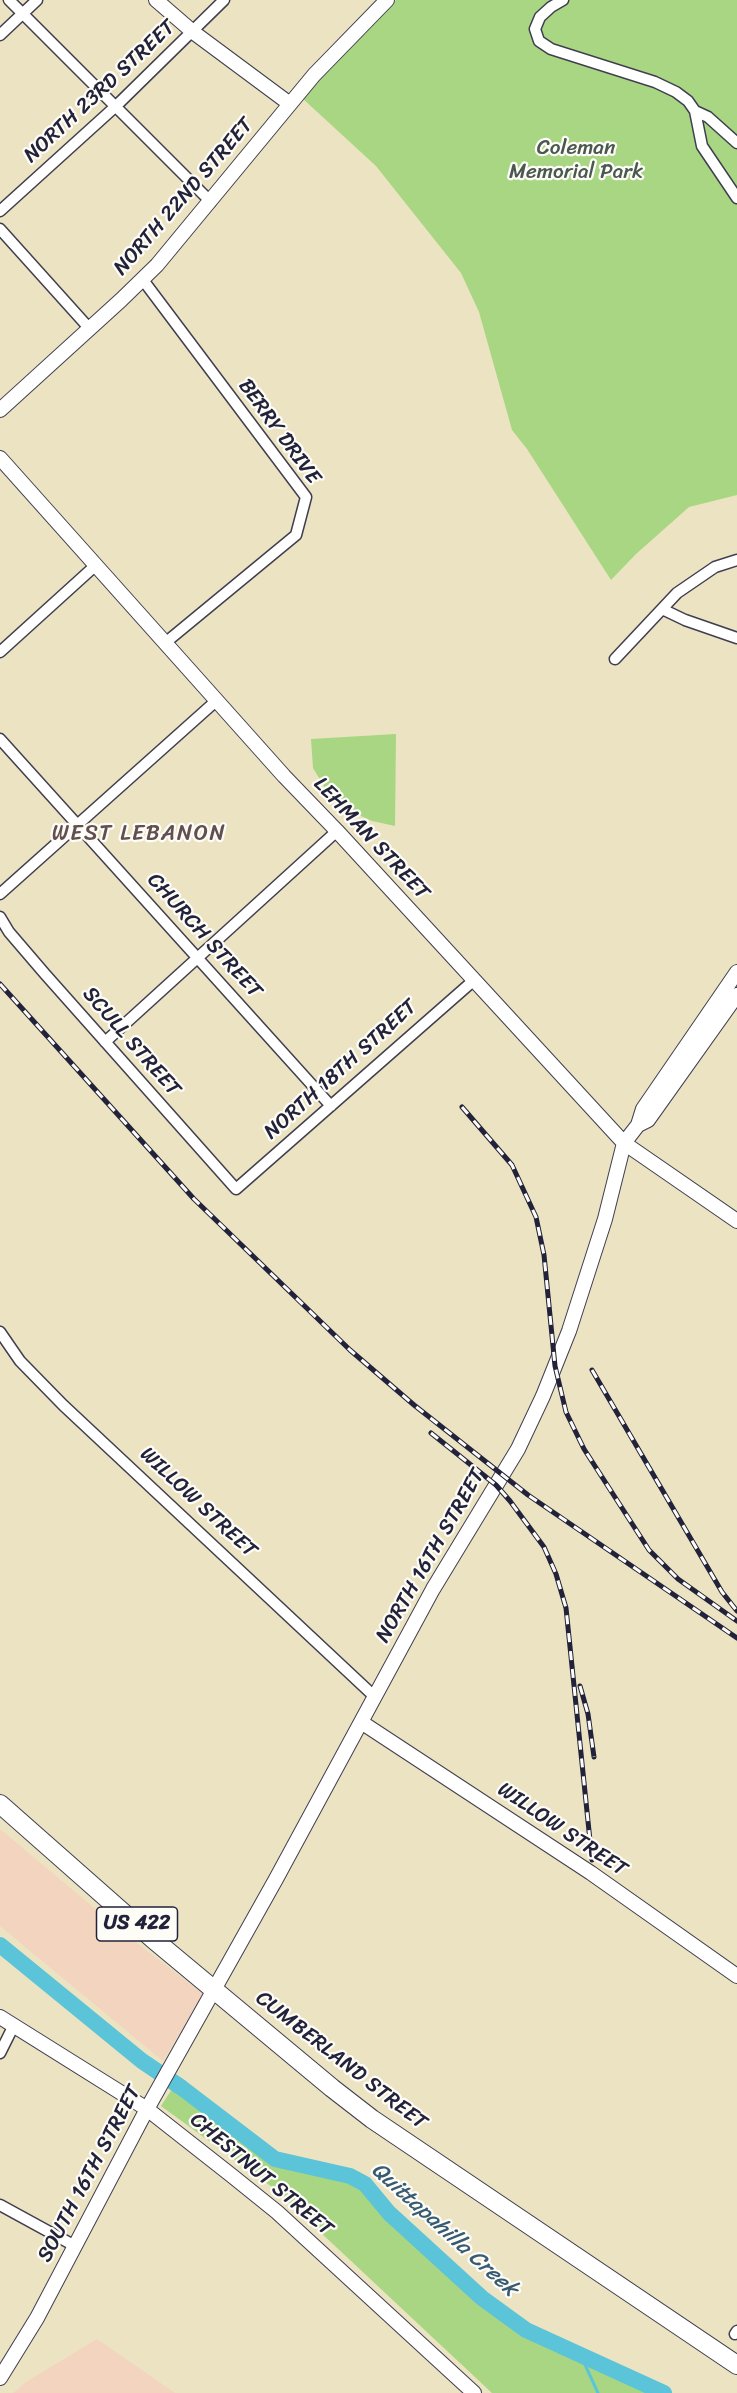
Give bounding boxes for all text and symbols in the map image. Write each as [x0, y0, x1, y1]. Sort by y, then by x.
street label: NORTH 23RD STREET [19, 15, 181, 169]
street label: NORTH 22ND STREET [109, 113, 259, 281]
park label: Coleman Memorial Park [509, 136, 643, 186]
street label: BERRY DRIVE [232, 374, 326, 490]
street label: LEHMAN STREET [308, 772, 434, 906]
district label: WEST LEBANON [52, 821, 226, 847]
street label: CHURCH STREET [141, 868, 267, 1004]
street label: SCULL STREET [77, 982, 185, 1102]
street label: NORTH 18TH STREET [259, 995, 423, 1145]
street label: WILLOW STREET [134, 1442, 262, 1564]
street label: NORTH 16TH STREET [371, 1465, 491, 1647]
street label: WILLOW STREET [492, 1777, 632, 1883]
road number: US 422 [96, 1907, 178, 1941]
street label: CUMBERLAND STREET [250, 1986, 432, 2136]
street label: SOUTH 16TH STREET [33, 2081, 147, 2267]
street label: CHESTNUT STREET [184, 2108, 338, 2242]
water label: Quittapahilla Creek [365, 2157, 523, 2303]

